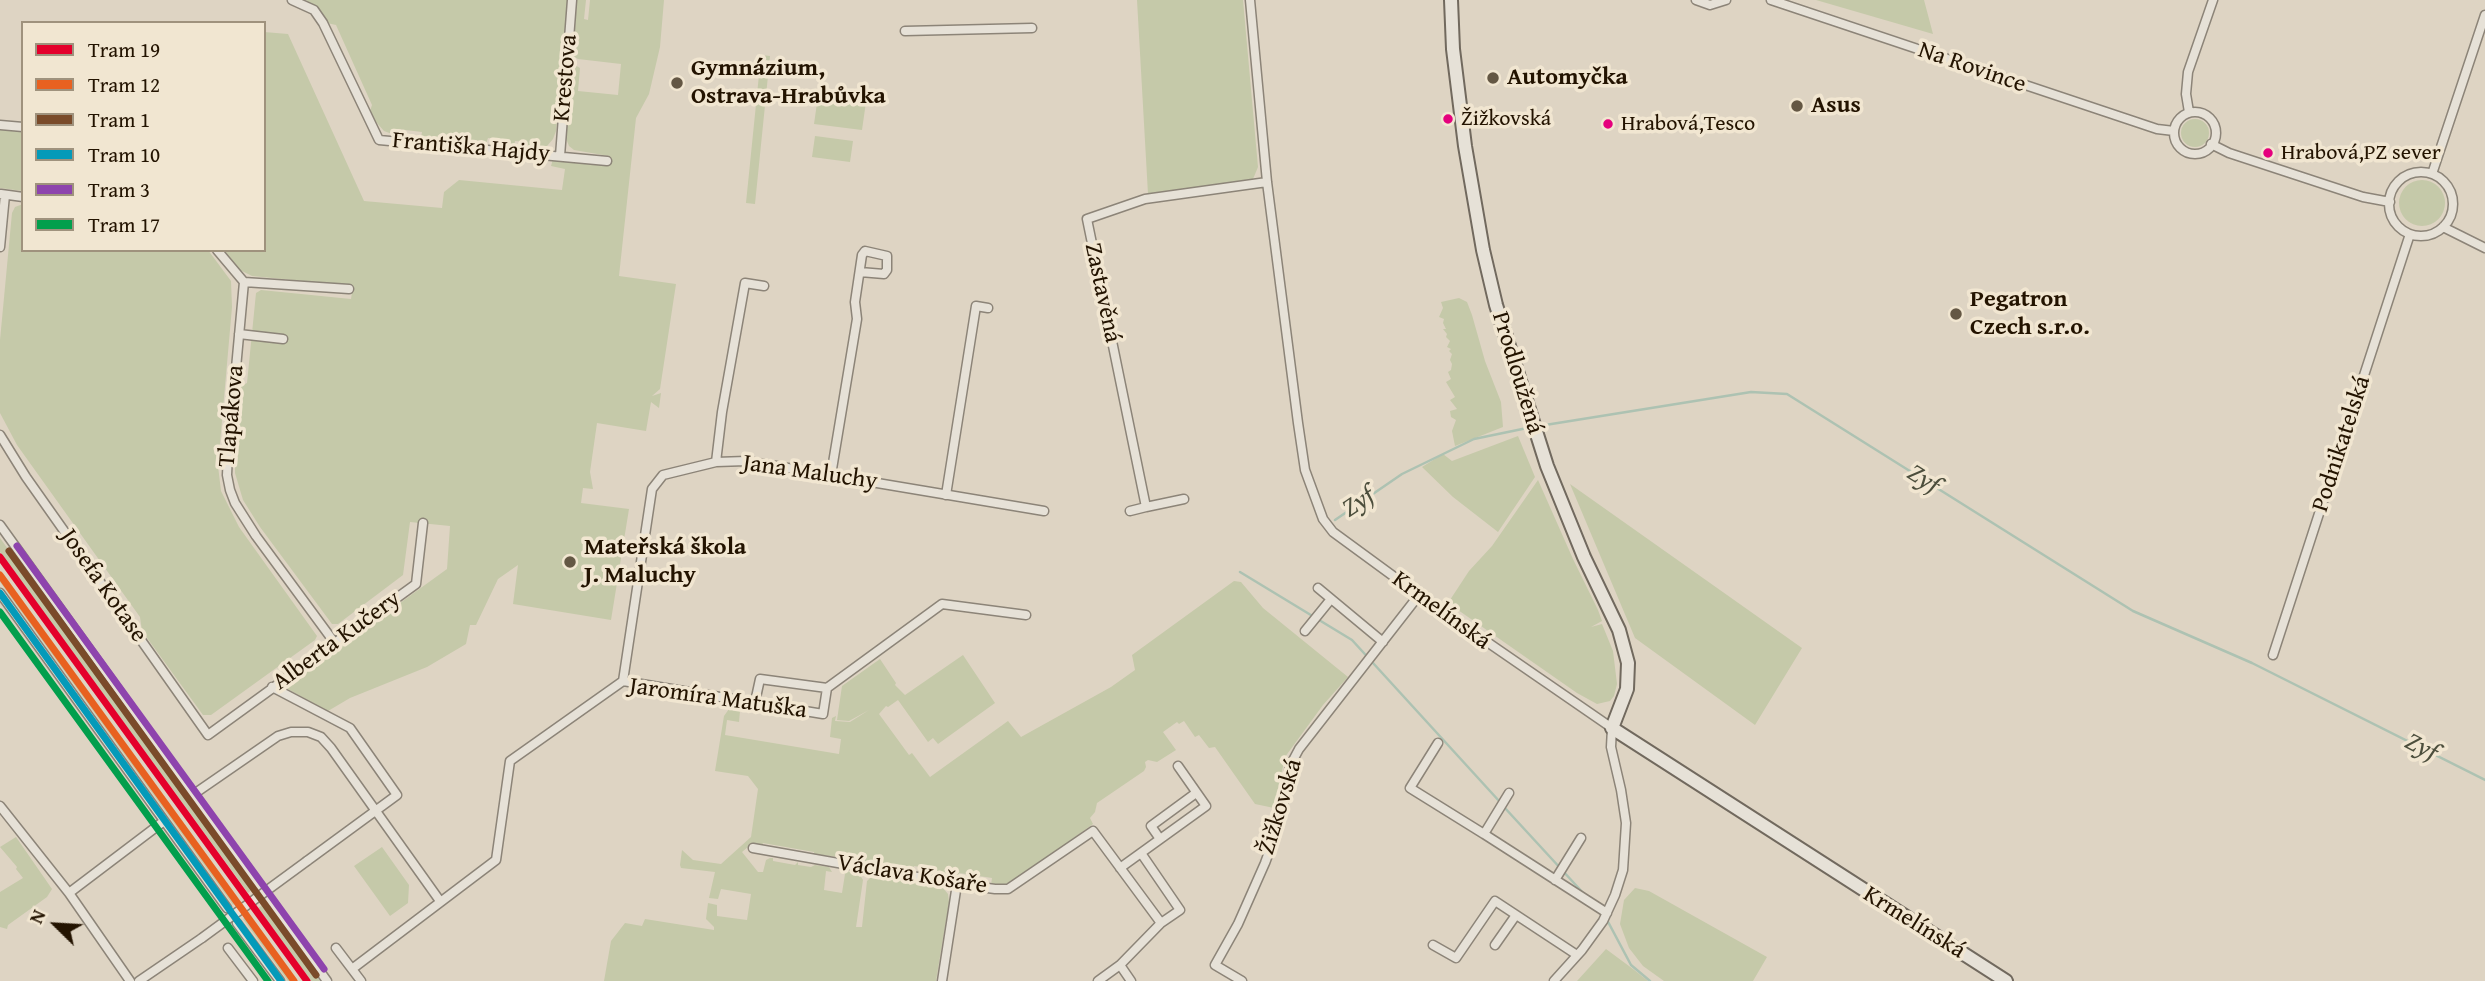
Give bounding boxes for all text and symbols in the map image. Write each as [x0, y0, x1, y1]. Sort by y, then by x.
legend [21, 21, 266, 252]
street label: Krestova [548, 33, 584, 123]
text: Tram 19 [88, 34, 160, 65]
street label: Na Rovince [1914, 36, 2030, 100]
place label: Gymnázium, Ostrava-Hrabůvka [691, 55, 886, 111]
place label: Automyčka [1507, 64, 1628, 92]
text: Tram 12 [88, 69, 160, 100]
marker: Automyčka [1485, 70, 1501, 86]
marker: Gymnázium, Ostrava-Hrabůvka [669, 75, 685, 91]
place label: Asus [1811, 92, 1861, 120]
marker: Asus [1789, 98, 1805, 114]
text: Tram 1 [88, 104, 150, 135]
place label: Žižkovská [1461, 106, 1551, 132]
place label: Hrabová,Tesco [1621, 111, 1755, 137]
marker: Žižkovská [1441, 112, 1455, 126]
marker: Hrabová,Tesco [1601, 117, 1615, 131]
street label: Františka Hajdy [391, 127, 551, 169]
text: Tram 10 [88, 139, 160, 170]
place label: Hrabová,PZ sever [2281, 140, 2441, 166]
marker: Hrabová,PZ sever [2261, 146, 2275, 160]
text: Tram 3 [88, 174, 150, 205]
text: Tram 17 [88, 209, 160, 240]
street label: Zastavěná [1077, 241, 1127, 345]
place label: Pegatron Czech s.r.o. [1970, 286, 2090, 342]
marker: Pegatron Czech s.r.o. [1948, 306, 1964, 322]
street label: Prodloužená [1485, 309, 1549, 437]
street label: Tlapákova [213, 364, 251, 468]
street label: Podnikatelská [2306, 372, 2378, 516]
street label: Jana Maluchy [741, 449, 879, 497]
water label: Zyf [1901, 458, 1945, 502]
water label: Zyf [1337, 481, 1381, 525]
street label: Josefa Kotase [53, 524, 153, 648]
place label: Mateřská škola J. Maluchy [584, 534, 746, 590]
marker: Mateřská škola J. Maluchy [562, 554, 578, 570]
street label: Krmelínská [1386, 566, 1496, 656]
street label: Alberta Kučery [267, 585, 407, 697]
street label: Jaromíra Matuška [627, 672, 809, 726]
water label: Zyf [2399, 727, 2443, 769]
street label: Žižkovská [1253, 756, 1309, 858]
street label: Václava Košaře [835, 849, 989, 901]
street label: Krmelínská [1858, 880, 1970, 966]
north arrow [21, 890, 91, 960]
text: N [21, 905, 52, 928]

